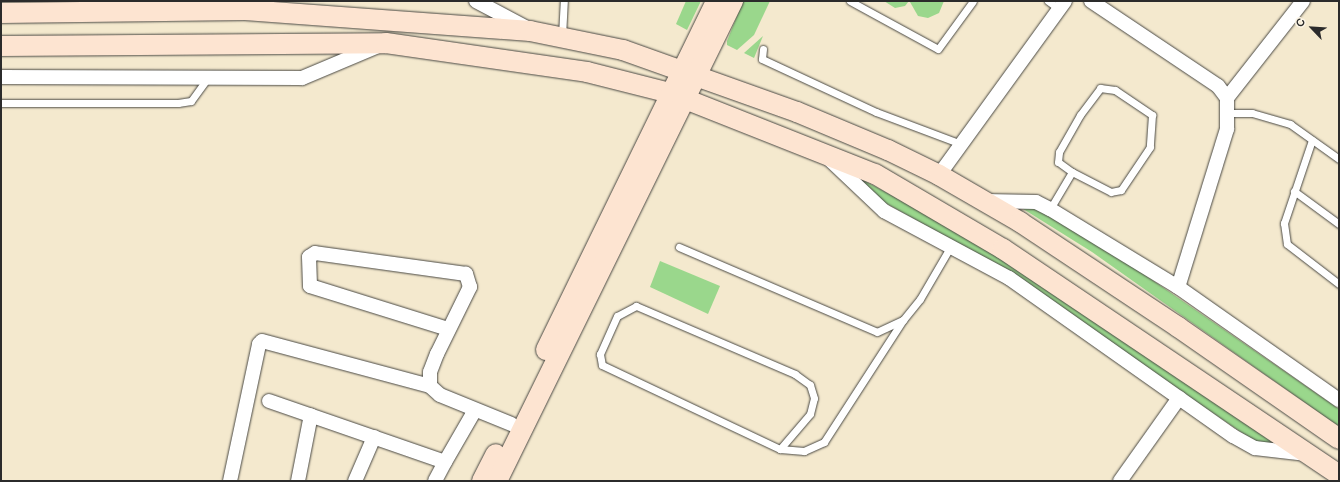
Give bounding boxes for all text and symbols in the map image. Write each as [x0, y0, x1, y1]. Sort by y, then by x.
north arrow [1292, 8, 1332, 48]
text: С [1293, 17, 1308, 29]

